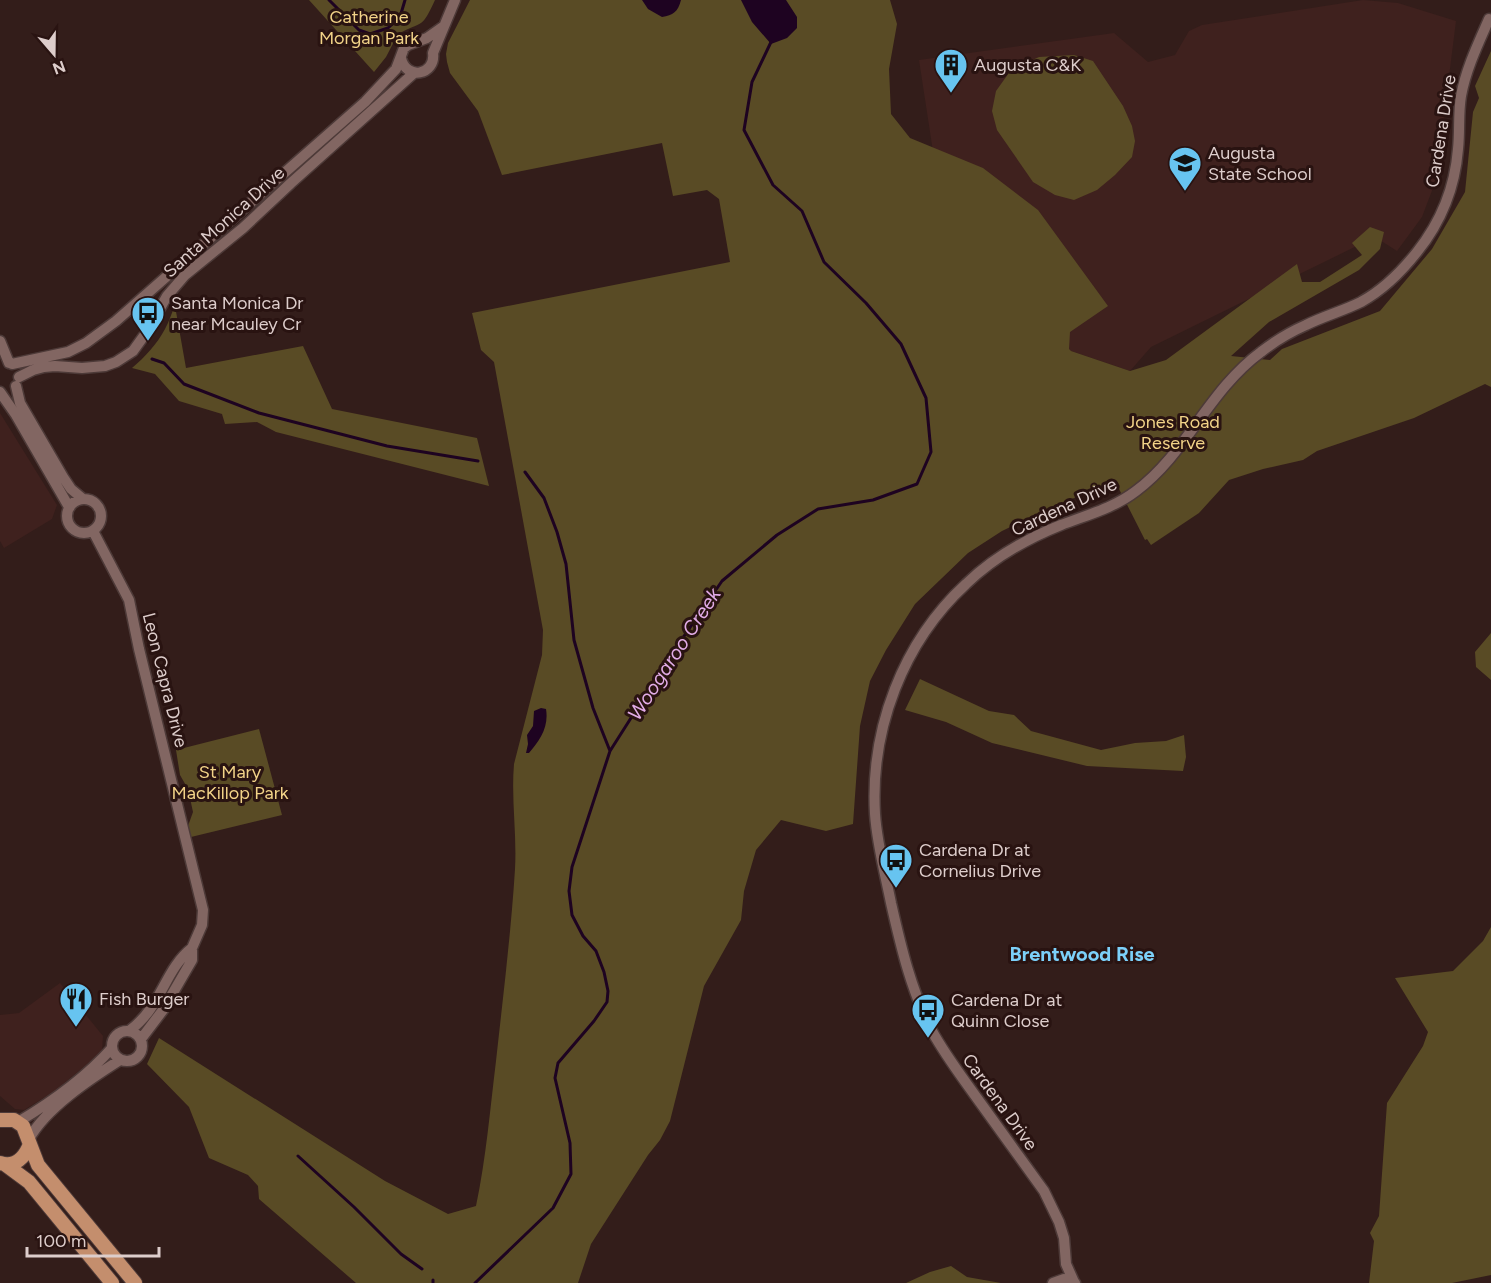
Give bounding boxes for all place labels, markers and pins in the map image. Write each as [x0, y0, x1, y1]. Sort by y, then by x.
building icon: Augusta C&K [933, 47, 969, 94]
place label: Augusta C&K [974, 54, 1081, 76]
place label: Augusta State School [1208, 142, 1312, 185]
school or university icon: Augusta State School [1167, 145, 1203, 192]
place label: Santa Monica Dr near Mcauley Cr [171, 292, 303, 335]
bus stop icon: Santa Monica Dr near Mcauley Cr [130, 295, 166, 342]
place label: Cardena Dr at Cornelius Drive [919, 839, 1041, 882]
bus stop icon: Cardena Dr at Cornelius Drive [878, 842, 914, 889]
restaurant icon: Fish Burger [58, 981, 94, 1028]
place label: Fish Burger [99, 988, 189, 1010]
place label: Cardena Dr at Quinn Close [951, 989, 1062, 1032]
bus stop icon: Cardena Dr at Quinn Close [910, 992, 946, 1039]

